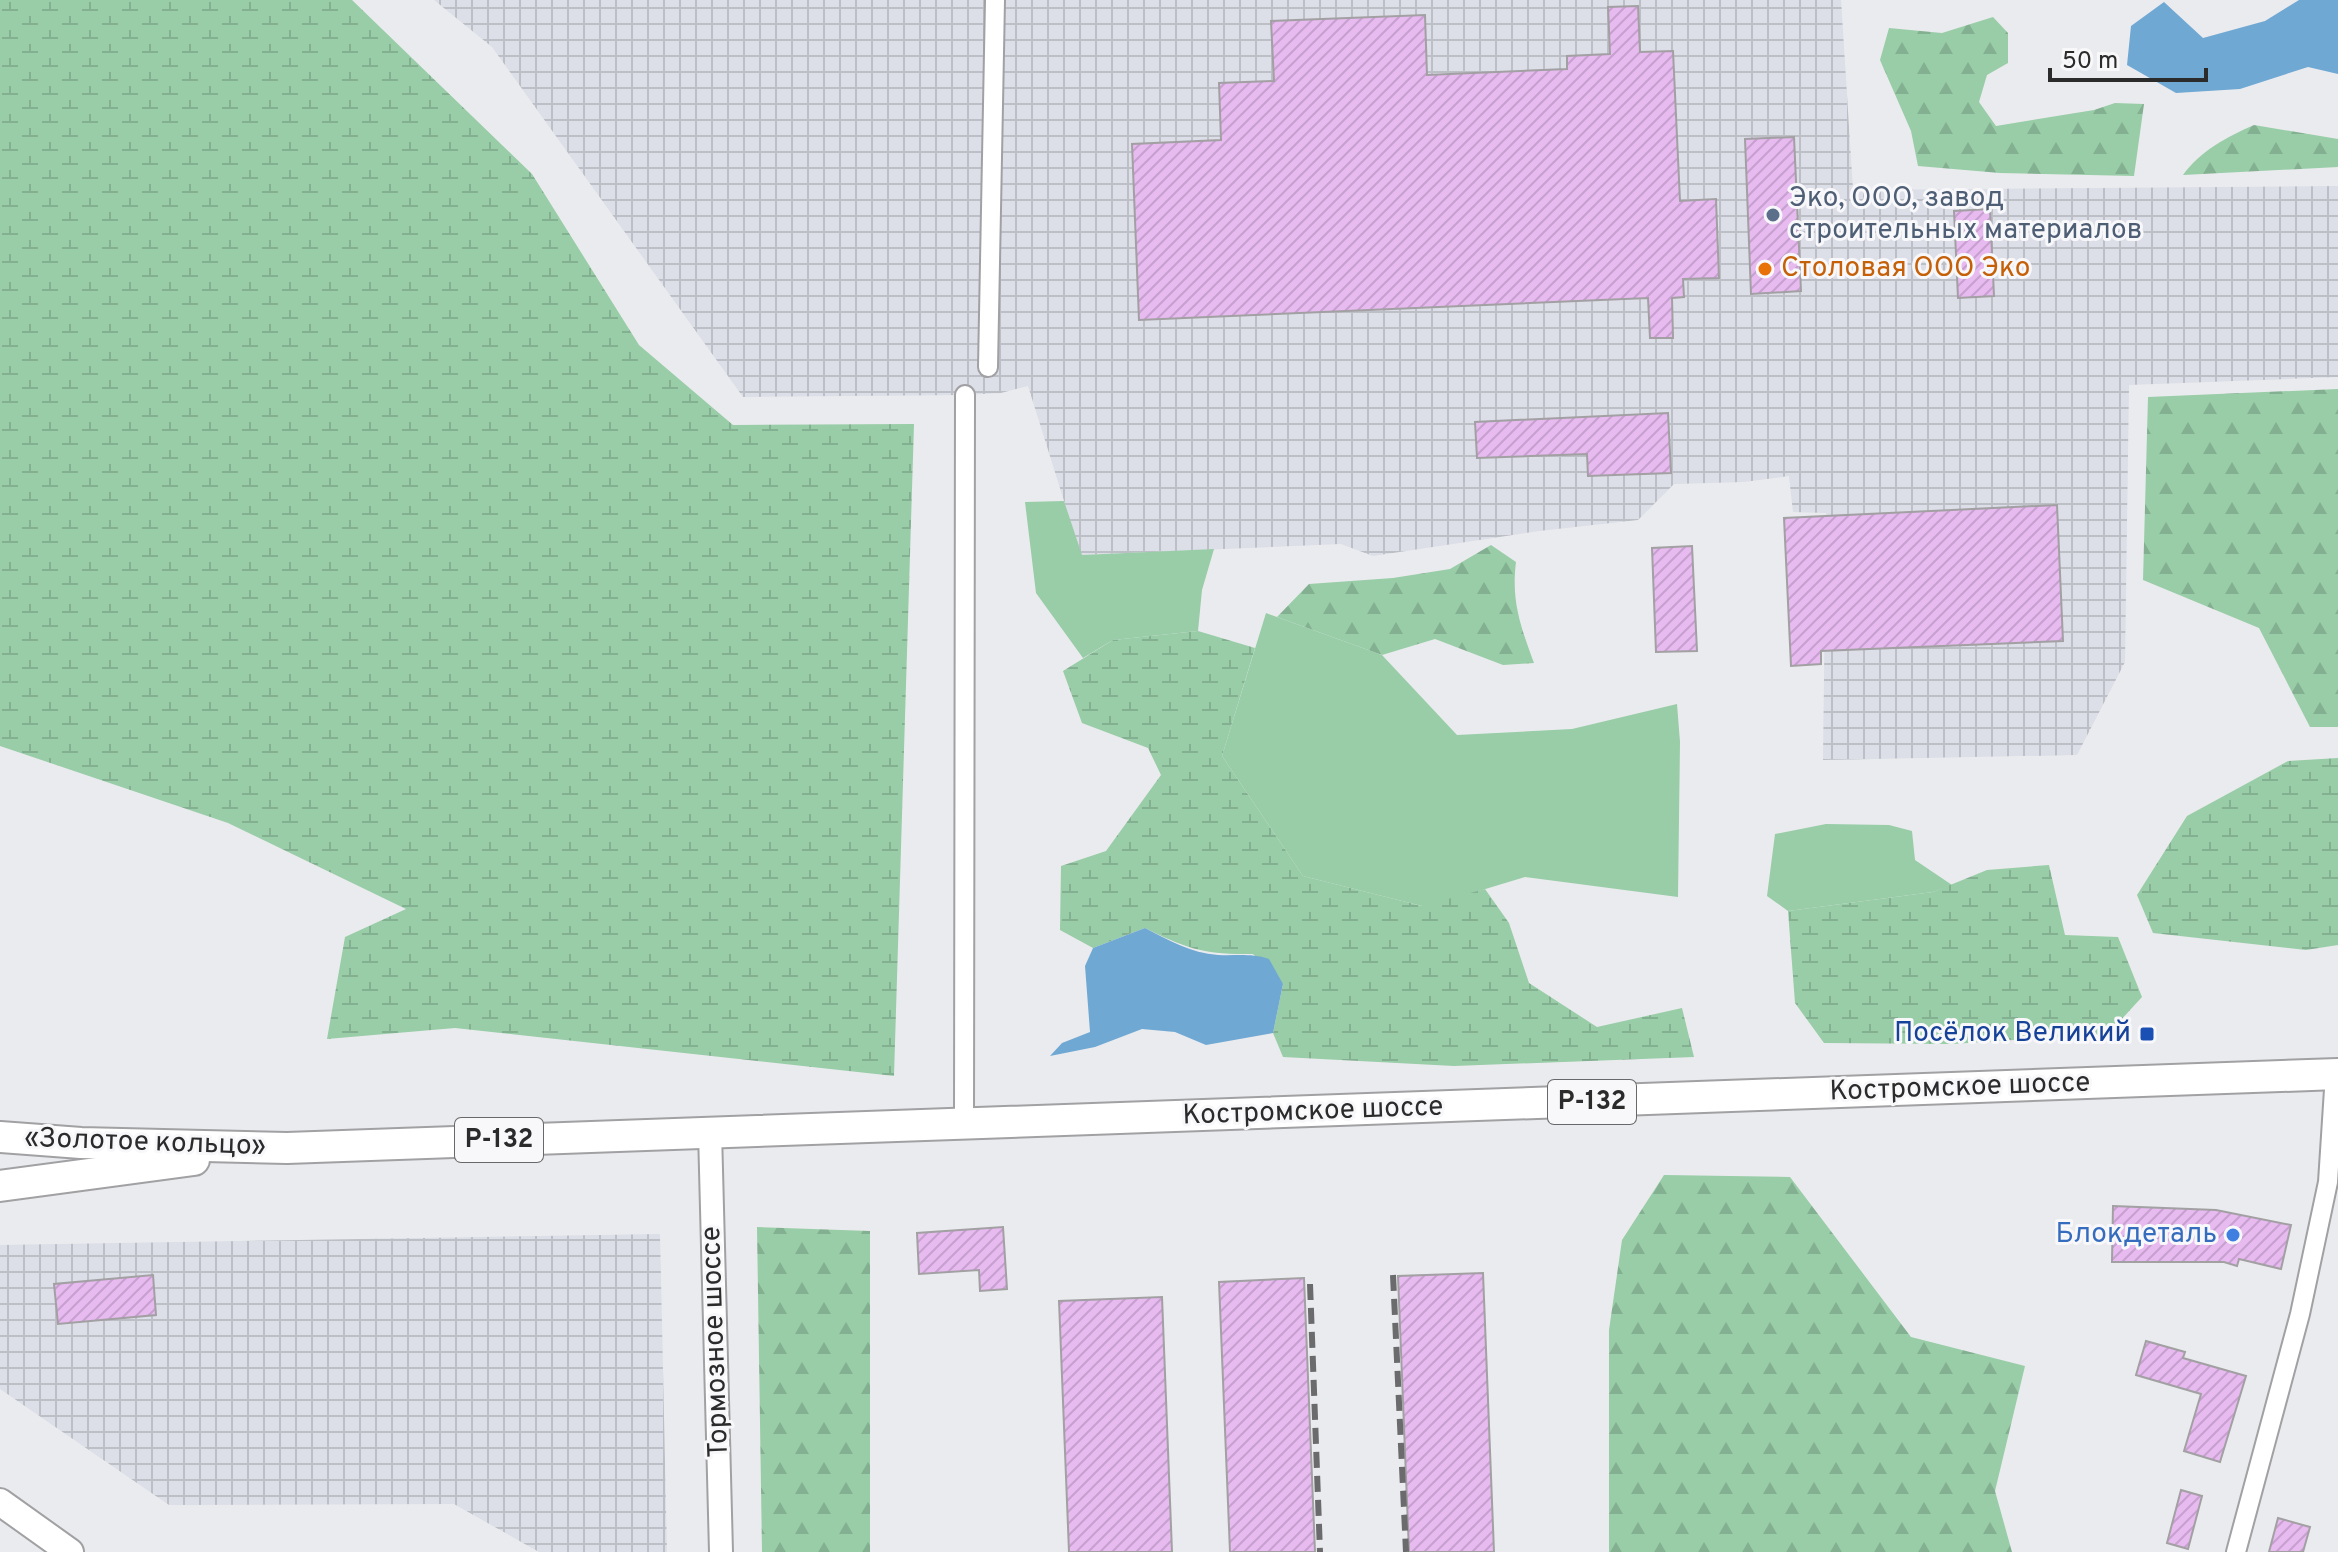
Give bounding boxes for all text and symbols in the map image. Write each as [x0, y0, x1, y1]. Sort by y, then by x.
scale bar [2050, 32, 2206, 82]
text: 50 m [2062, 47, 2118, 77]
place label: Эко, ООО, завод строительных материалов [1789, 181, 2142, 249]
marker: Эко, ООО, завод строительных материалов [1764, 206, 1782, 224]
place label: Столовая ООО Эко [1781, 251, 2030, 287]
marker: Столовая ООО Эко [1756, 260, 1774, 278]
place label: Посёлок Великий [1894, 1016, 2131, 1052]
marker: Посёлок Великий [2138, 1025, 2156, 1043]
street label: Костромское шоссе [1829, 1065, 2091, 1111]
road number: Р-132 [1548, 1080, 1636, 1124]
street label: Костромское шоссе [1182, 1089, 1444, 1135]
road number: Р-132 [455, 1118, 543, 1162]
street label: «Золотое кольцо» [24, 1121, 266, 1165]
place label: Блокдеталь [2056, 1217, 2217, 1253]
street label: Тормозное шоссе [694, 1226, 738, 1458]
marker: Блокдеталь [2224, 1226, 2242, 1244]

